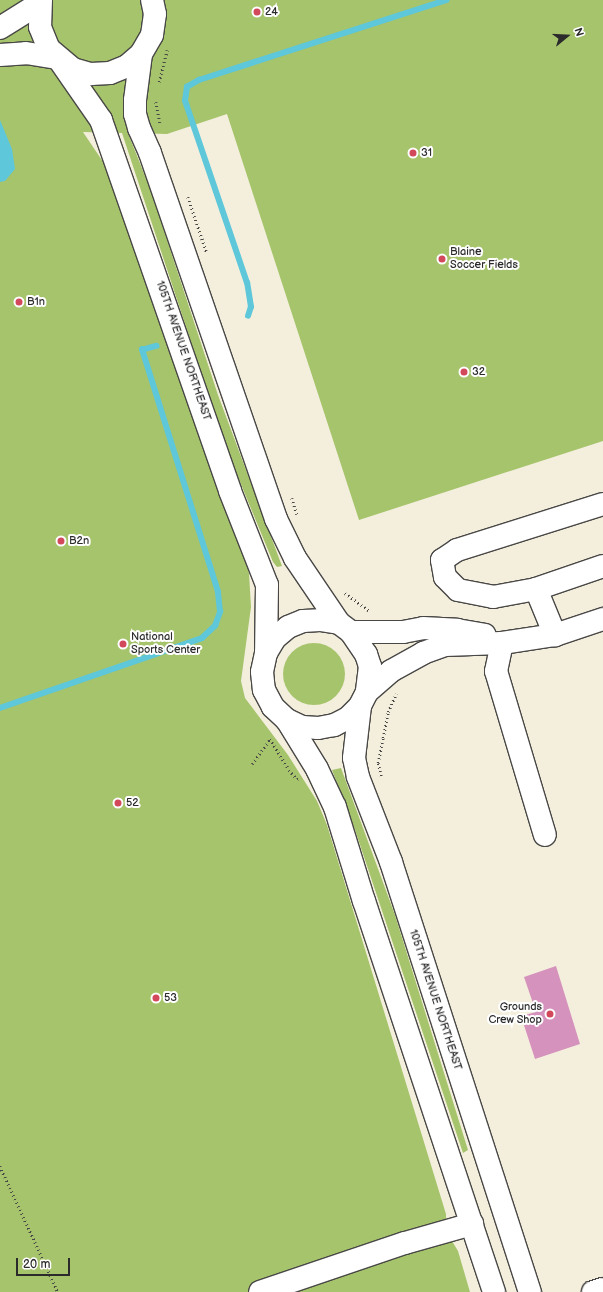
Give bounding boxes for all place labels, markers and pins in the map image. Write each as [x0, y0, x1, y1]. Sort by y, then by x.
place label: 24 [265, 5, 278, 19]
marker: 24 [252, 7, 262, 17]
place label: 31 [421, 146, 432, 160]
marker: 31 [408, 148, 418, 158]
place label: Blaine Soccer Fields [450, 246, 518, 272]
marker: Blaine Soccer Fields [437, 254, 447, 264]
place label: B1n [27, 295, 45, 309]
marker: B1n [14, 297, 24, 307]
place label: 32 [472, 365, 485, 379]
marker: 32 [459, 367, 469, 377]
place label: B2n [69, 534, 89, 548]
marker: B2n [56, 536, 66, 546]
place label: National Sports Center [131, 631, 200, 657]
marker: National Sports Center [118, 639, 128, 649]
place label: 52 [126, 796, 139, 810]
marker: 52 [113, 798, 123, 808]
place label: 53 [164, 991, 177, 1005]
marker: 53 [151, 993, 161, 1003]
place label: Grounds Crew Shop [488, 1001, 542, 1027]
marker: Grounds Crew Shop [545, 1009, 555, 1019]

